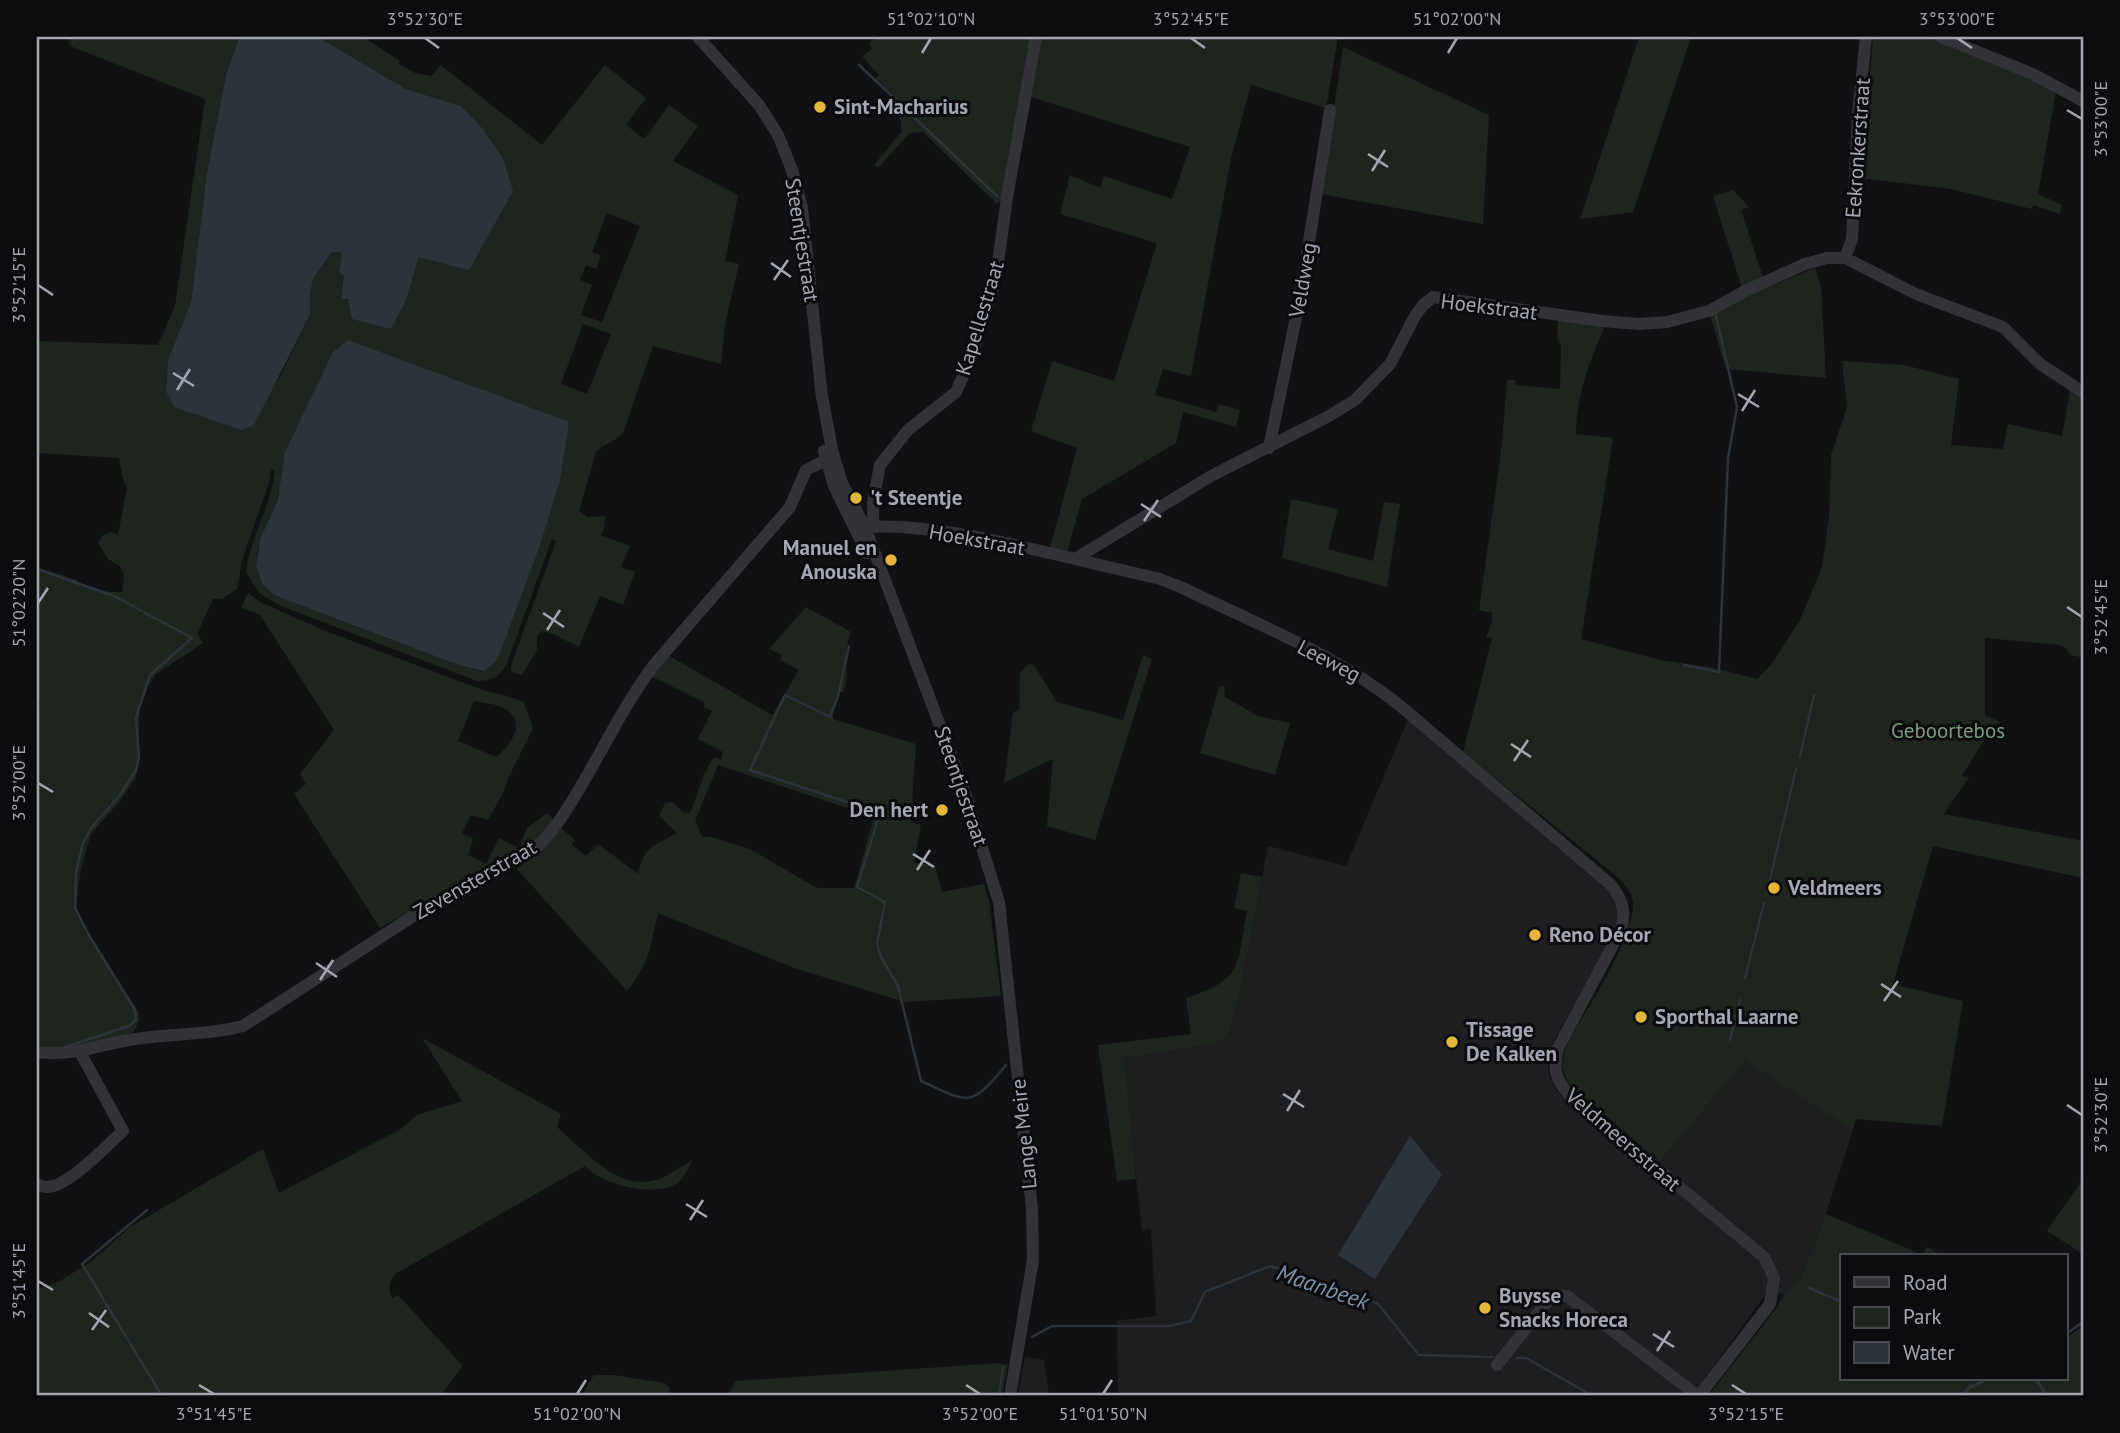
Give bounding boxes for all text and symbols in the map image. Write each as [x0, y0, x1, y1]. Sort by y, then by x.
text: 3°52'30"E [387, 7, 463, 30]
text: 51°02'10"N [887, 7, 975, 30]
text: 3°52'45"E [1153, 7, 1229, 30]
text: 51°02'00"N [1413, 7, 1501, 30]
text: 3°53'00"E [1919, 7, 1995, 30]
street label: Eekronkerstraat [1839, 77, 1876, 219]
text: 3°53'00"E [2089, 81, 2112, 157]
place label: Sint-Macharius [834, 93, 968, 120]
marker: Sint-Macharius [812, 99, 828, 115]
street label: Steentjestraat [779, 176, 826, 304]
street label: Veldweg [1282, 240, 1322, 321]
text: 3°52'15"E [7, 247, 30, 323]
street label: Kapellestraat [949, 257, 1010, 379]
street label: Hoekstraat [1439, 287, 1539, 326]
place label: 't Steentje [870, 484, 962, 511]
marker: 't Steentje [848, 490, 864, 506]
street label: Hoekstraat [927, 518, 1027, 561]
place label: Manuel en Anouska [783, 534, 877, 585]
marker: Manuel en Anouska [883, 552, 899, 568]
text: 51°02'20"N [7, 559, 30, 647]
text: 3°52'45"E [2089, 579, 2112, 655]
street label: Leeweg [1293, 633, 1365, 688]
park label: Geboortebos [1891, 717, 2005, 744]
street label: Steentjestraat [928, 722, 995, 849]
text: 3°52'00"E [7, 745, 30, 821]
place label: Den hert [850, 796, 929, 823]
marker: Den hert [934, 802, 950, 818]
street label: Zevensterstraat [409, 834, 541, 926]
place label: Veldmeers [1787, 874, 1882, 901]
marker: Veldmeers [1766, 880, 1782, 896]
place label: Reno Décor [1549, 921, 1651, 948]
marker: Reno Décor [1527, 927, 1543, 943]
place label: Sporthal Laarne [1655, 1003, 1799, 1030]
marker: Sporthal Laarne [1633, 1009, 1649, 1025]
place label: Tissage De Kalken [1466, 1016, 1557, 1067]
marker: Tissage De Kalken [1444, 1034, 1460, 1050]
text: 3°52'30"E [2089, 1077, 2112, 1153]
street label: Lange Meire [1004, 1078, 1043, 1190]
street label: Veldmeersstraat [1559, 1082, 1687, 1197]
text: 3°51'45"E [7, 1243, 30, 1319]
legend [1840, 1254, 2068, 1380]
water label: Maanbeek [1273, 1257, 1375, 1316]
text: Road [1903, 1269, 1947, 1296]
place label: Buysse Snacks Horeca [1499, 1282, 1628, 1333]
marker: Buysse Snacks Horeca [1477, 1300, 1493, 1316]
text: Park [1903, 1303, 1942, 1330]
text: Water [1903, 1339, 1955, 1366]
text: 3°51'45"E [176, 1402, 252, 1425]
text: 51°02'00"N [533, 1402, 621, 1425]
text: 3°52'00"E [942, 1402, 1018, 1425]
text: 51°01'50"N [1059, 1402, 1147, 1425]
text: 3°52'15"E [1708, 1402, 1784, 1425]

